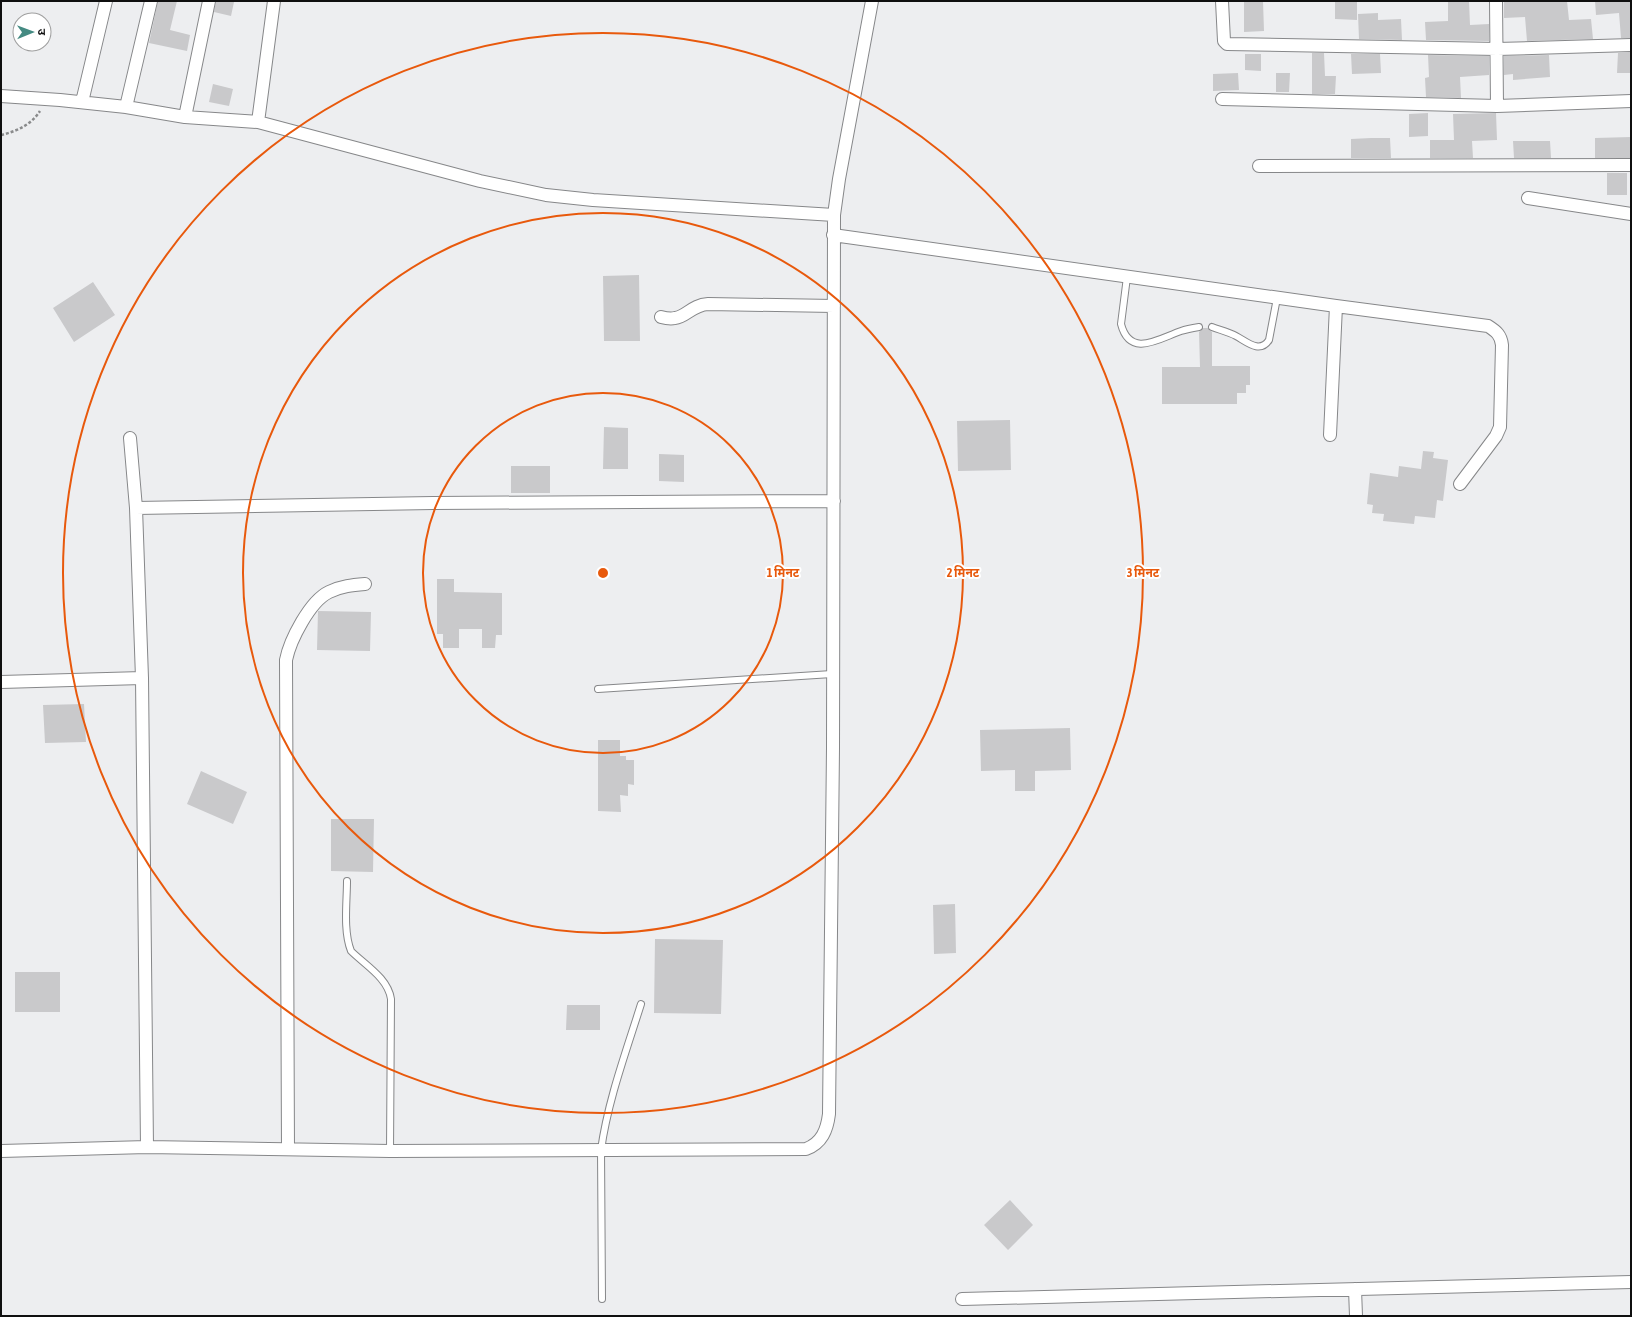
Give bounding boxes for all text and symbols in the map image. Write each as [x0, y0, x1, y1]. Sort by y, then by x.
north arrow [12, 12, 52, 52]
text: उ [36, 29, 48, 36]
text: 1 मिनट [767, 565, 800, 580]
text: 2 मिनट [947, 565, 980, 580]
text: 3 मिनट [1127, 565, 1160, 580]
centre of rings [596, 566, 610, 580]

